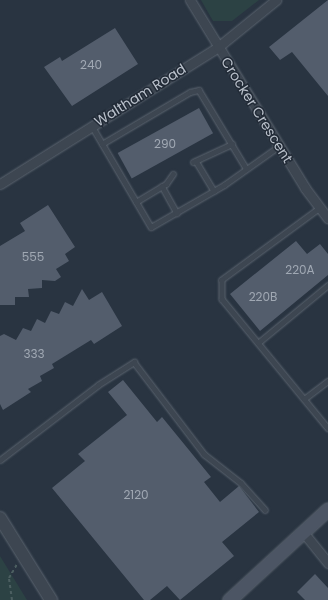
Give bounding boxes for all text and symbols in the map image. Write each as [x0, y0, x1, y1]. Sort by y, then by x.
street label: Crocker Crescent [218, 54, 296, 166]
house number: 240 [80, 58, 102, 72]
street label: Waltham Road [91, 60, 189, 130]
house number: 290 [154, 137, 176, 151]
house number: 555 [22, 250, 44, 264]
house number: 220A [285, 263, 315, 277]
house number: 220B [249, 290, 277, 304]
house number: 333 [23, 347, 45, 361]
house number: 2120 [123, 488, 149, 502]

